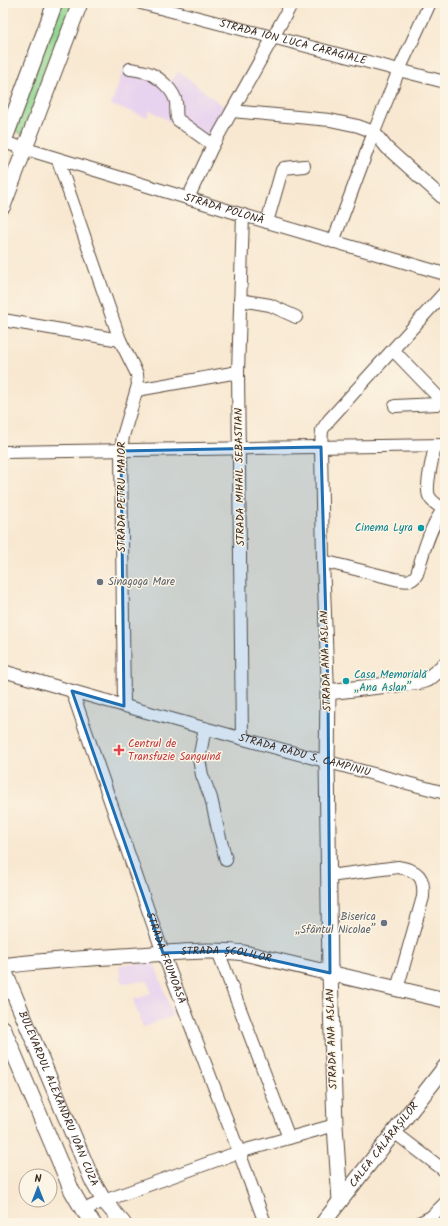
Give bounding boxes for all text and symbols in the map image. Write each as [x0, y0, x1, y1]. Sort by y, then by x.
street label: STRADA ION LUCA CARAGIALE [218, 15, 369, 70]
street label: STRADA POLONĂ [182, 189, 266, 230]
street label: STRADA MIHAIL SEBASTIAN [230, 407, 250, 546]
street label: STRADA PETRU MAIOR [113, 441, 131, 552]
place label: Cinema Lyra [355, 519, 413, 537]
marker: Cinema Lyra [416, 523, 426, 533]
place label: Sinagoga Mare [108, 573, 175, 591]
marker: Sinagoga Mare [95, 577, 105, 587]
street label: STRADA ANA ASLAN [315, 610, 337, 712]
place label: Casa Memorială „Ana Aslan” [354, 666, 428, 697]
marker: Casa Memorială „Ana Aslan” [341, 676, 351, 686]
street label: STRADA RADU S. CAMPINIU [236, 729, 373, 782]
place label: Centrul de Transfuzie Sanguină [128, 735, 222, 766]
marker: Centrul de Transfuzie Sanguină [113, 744, 125, 756]
place label: Biserica „Sfântul Nicolae” [295, 908, 376, 939]
street label: STRADA FRUMOASĂ [141, 910, 191, 1007]
marker: Biserica „Sfântul Nicolae” [379, 918, 389, 928]
street label: STRADA ȘCOLILOR [180, 942, 274, 968]
street label: STRADA ANA ASLAN [321, 988, 343, 1090]
street label: BULEVARDUL ALEXANDRU IOAN CUZA [15, 1008, 101, 1188]
street label: CALEA CĂLĂRAȘILOR [345, 1098, 424, 1192]
north arrow [18, 1168, 58, 1208]

